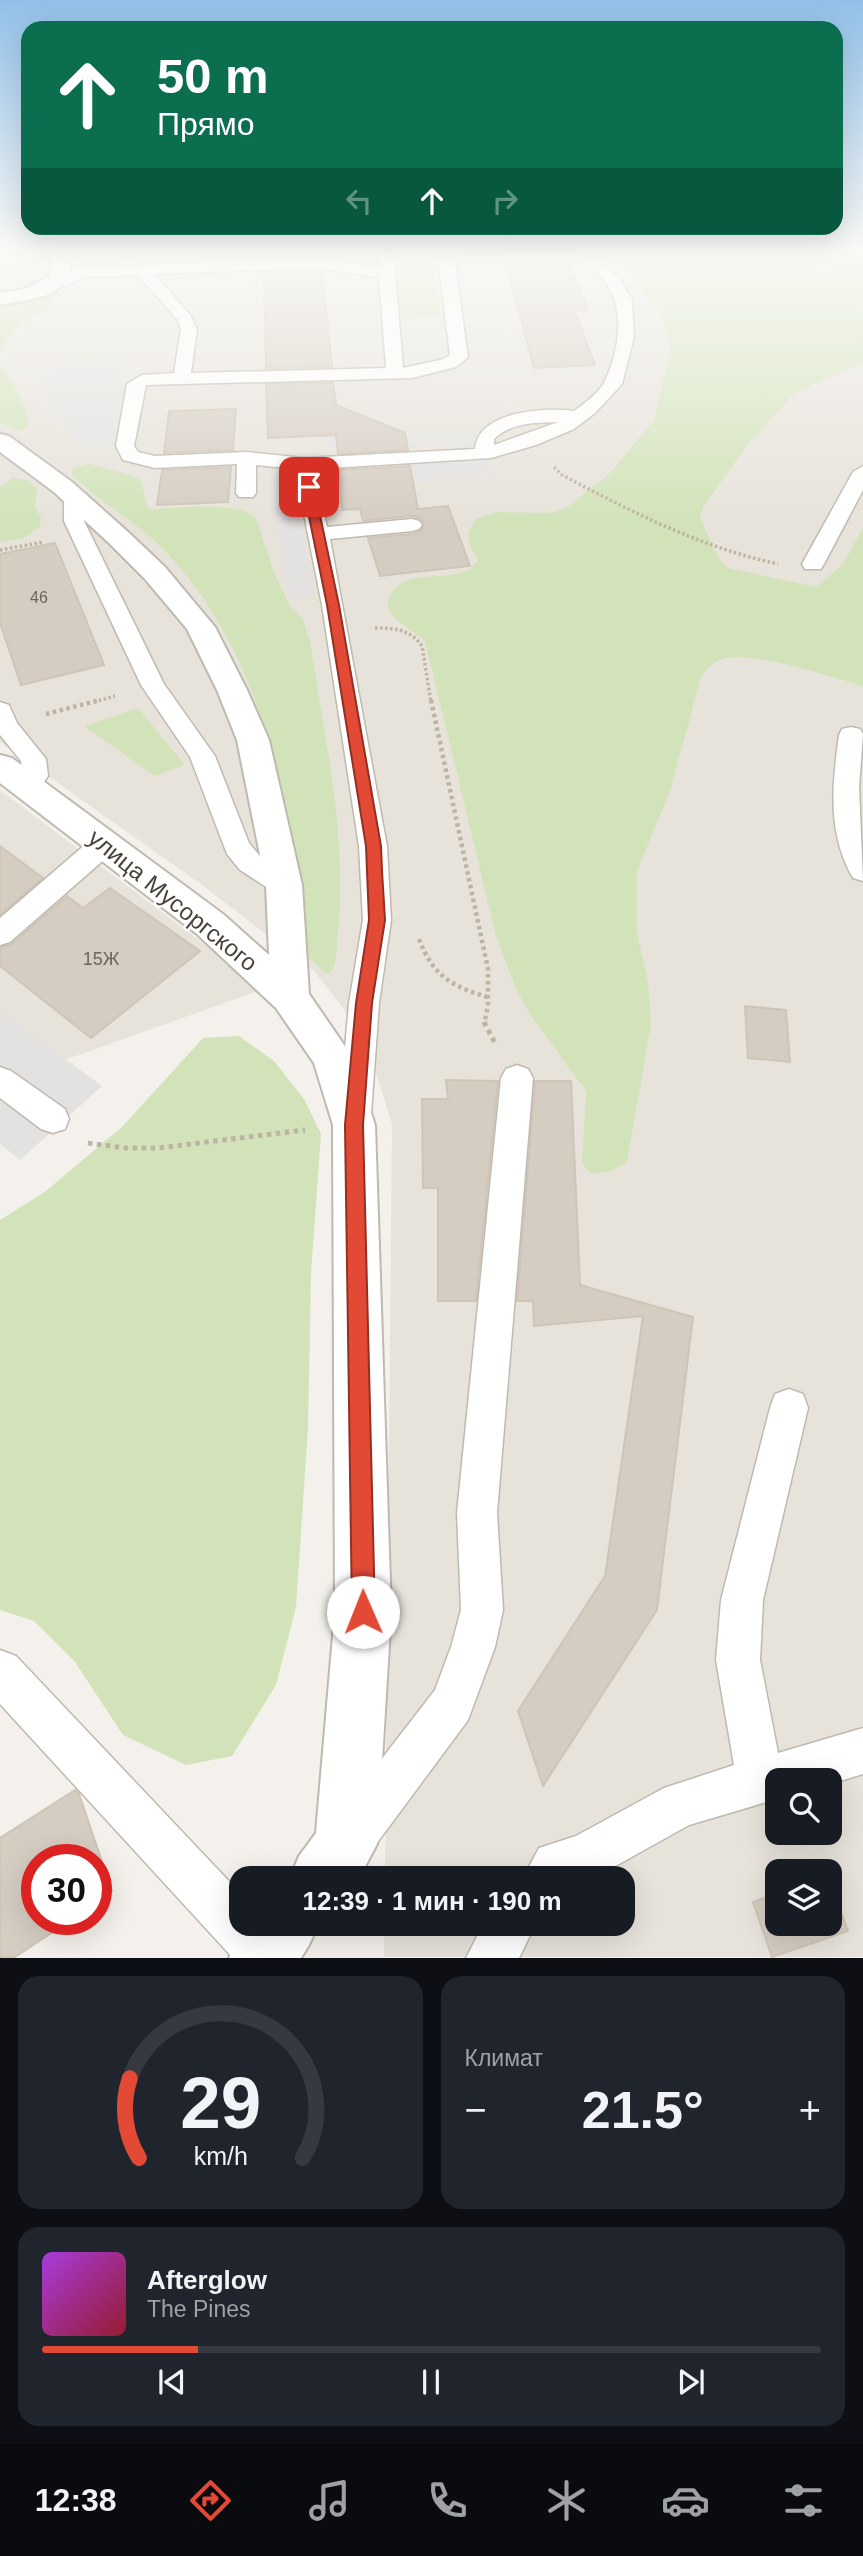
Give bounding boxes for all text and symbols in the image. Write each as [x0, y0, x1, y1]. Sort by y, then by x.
icon: ahead [42, 49, 133, 140]
text: 50 m [157, 49, 269, 103]
text: Прямо [157, 106, 255, 142]
icon: left [340, 182, 378, 220]
icon: ahead [413, 182, 451, 220]
icon: right [486, 182, 524, 220]
pin [279, 457, 339, 517]
icon: arrive [290, 468, 328, 506]
house number: 46 [30, 589, 48, 606]
street label: улица Мусоргского [83, 824, 263, 976]
house number: 15Ж [83, 949, 120, 969]
position arrow [326, 1575, 400, 1649]
map controls [765, 1768, 842, 1936]
button: search [765, 1768, 842, 1845]
speed limit sign: 30 [21, 1844, 112, 1935]
button: layers [765, 1859, 842, 1936]
text: 12:39 · 1 мин · 190 m [302, 1886, 562, 1916]
text: Климат [465, 2045, 543, 2071]
text: 29 [180, 2063, 261, 2144]
text: 21.5° [582, 2081, 704, 2139]
text: − [465, 2089, 487, 2131]
text: + [799, 2089, 821, 2131]
text: km/h [193, 2142, 247, 2170]
text: Afterglow [147, 2265, 267, 2295]
text: The Pines [147, 2296, 251, 2322]
icon: previous [153, 2363, 191, 2401]
icon: pause [412, 2363, 450, 2401]
icon: next [672, 2363, 710, 2401]
icon: directions [186, 2476, 235, 2525]
icon: music [305, 2476, 354, 2525]
icon: phone [423, 2476, 472, 2525]
icon: climate [542, 2476, 591, 2525]
icon: car [661, 2476, 710, 2525]
icon: filters [779, 2476, 828, 2525]
text: 12:38 [35, 2482, 117, 2518]

